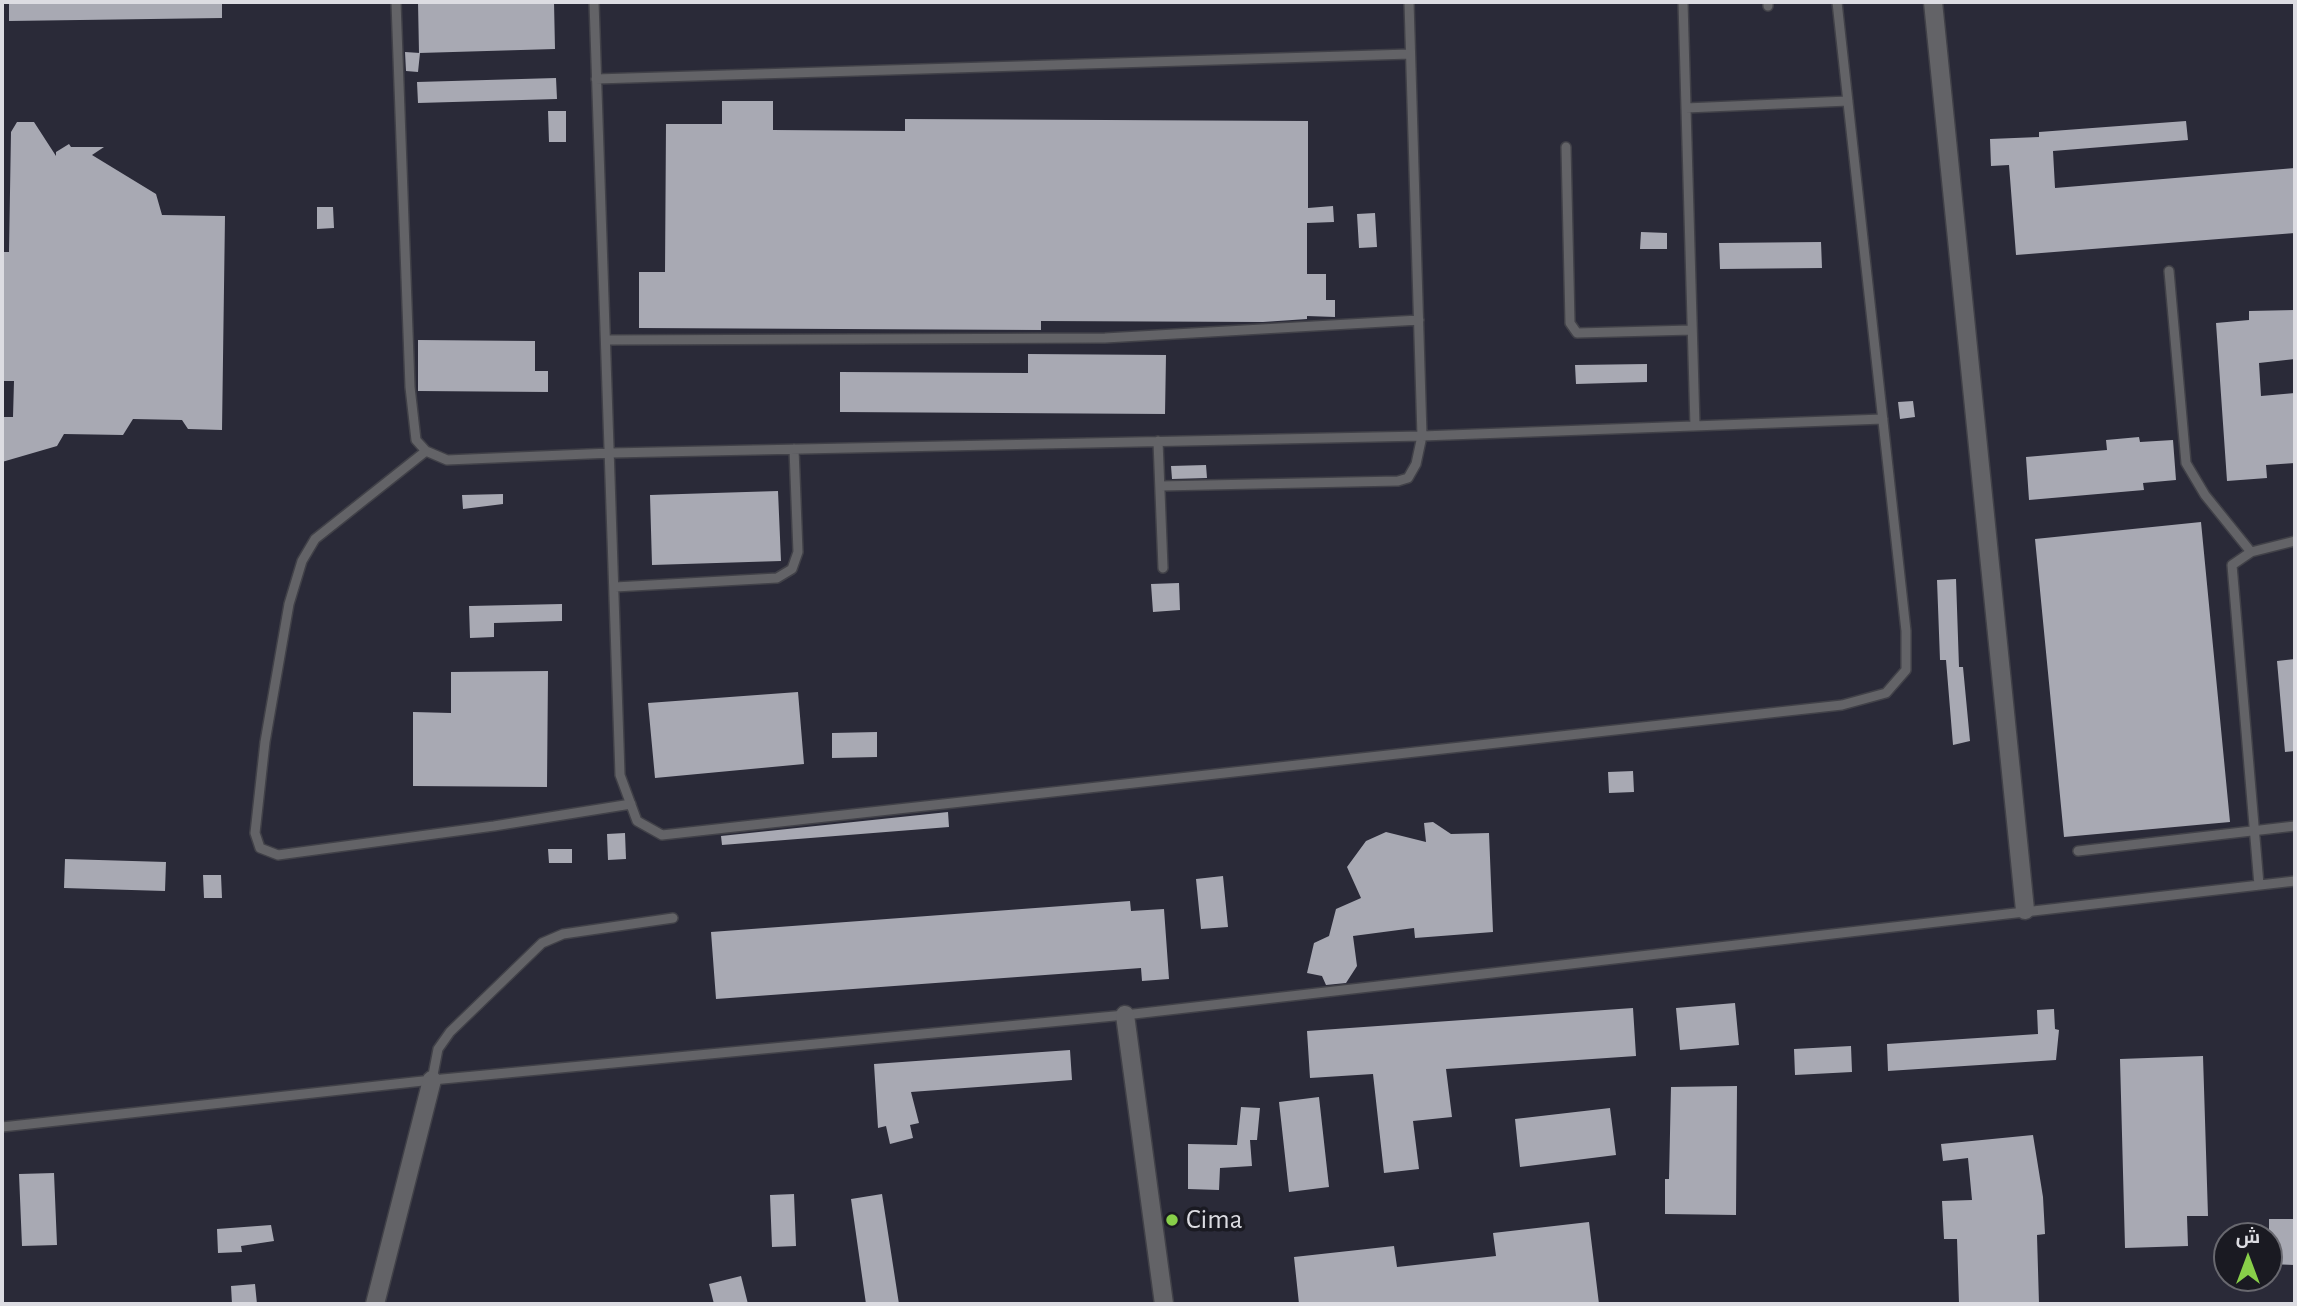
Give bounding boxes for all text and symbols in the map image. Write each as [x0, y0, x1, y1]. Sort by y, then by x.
place label: Cima [1186, 1203, 1243, 1237]
marker: Cima [1164, 1212, 1180, 1228]
north arrow [2213, 1222, 2283, 1292]
text: ش [2236, 1228, 2260, 1247]

